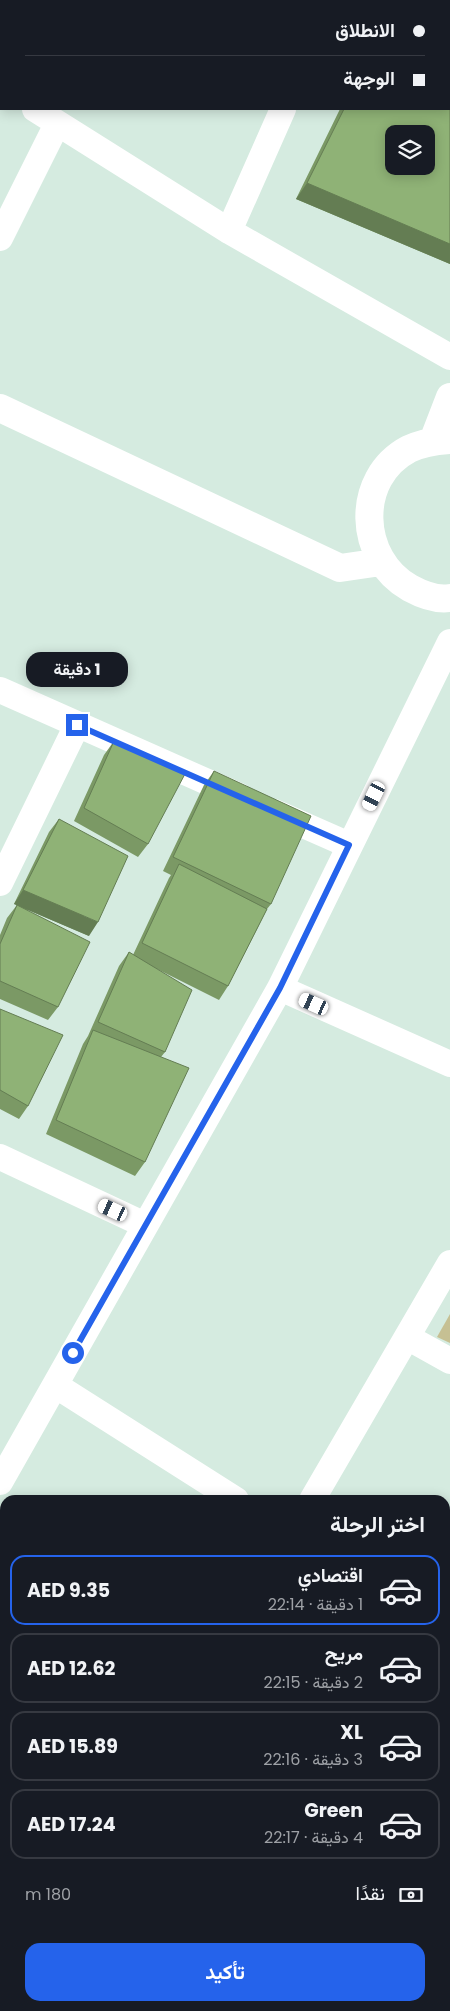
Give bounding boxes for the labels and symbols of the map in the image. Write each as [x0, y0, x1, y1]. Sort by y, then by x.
callout: 1 دقيقة [26, 652, 128, 688]
route end [66, 714, 88, 736]
car [360, 779, 387, 813]
car [297, 991, 330, 1017]
car [96, 1197, 129, 1223]
route start [62, 1342, 84, 1364]

